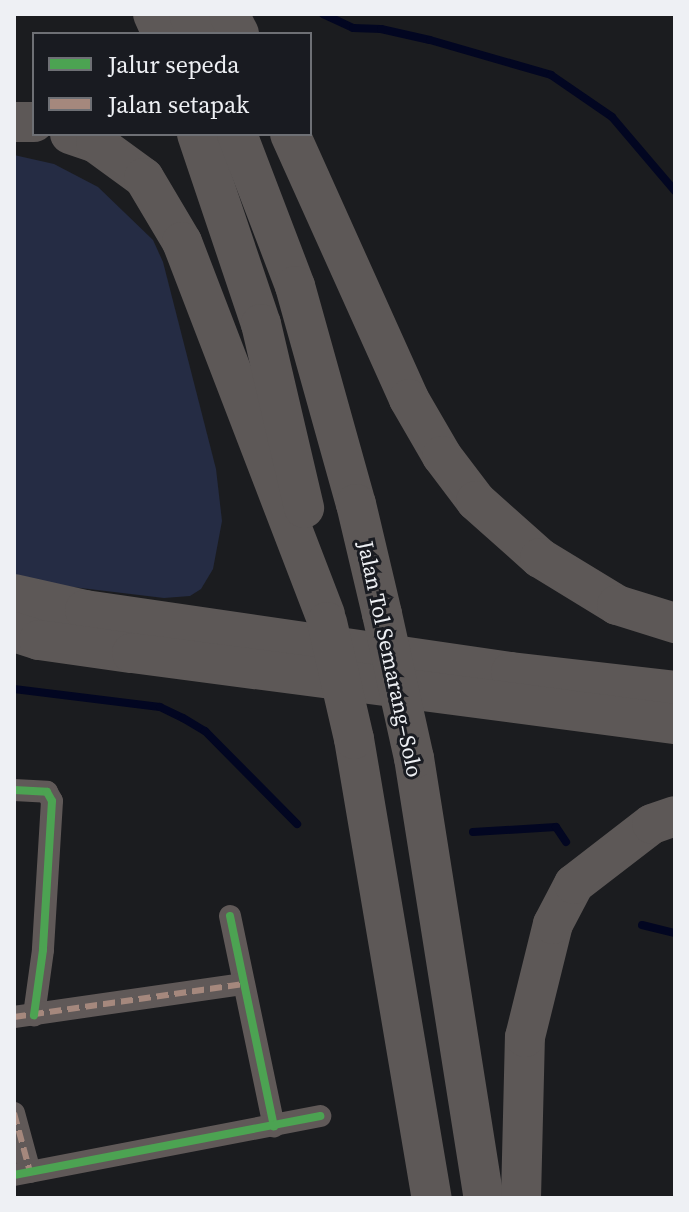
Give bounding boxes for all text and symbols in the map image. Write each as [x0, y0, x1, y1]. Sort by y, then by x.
legend [32, 32, 312, 136]
text: Jalur sepeda [108, 48, 239, 81]
text: Jalan setapak [108, 88, 249, 121]
street label: Jalan Tol Semarang–Solo [352, 538, 428, 780]

